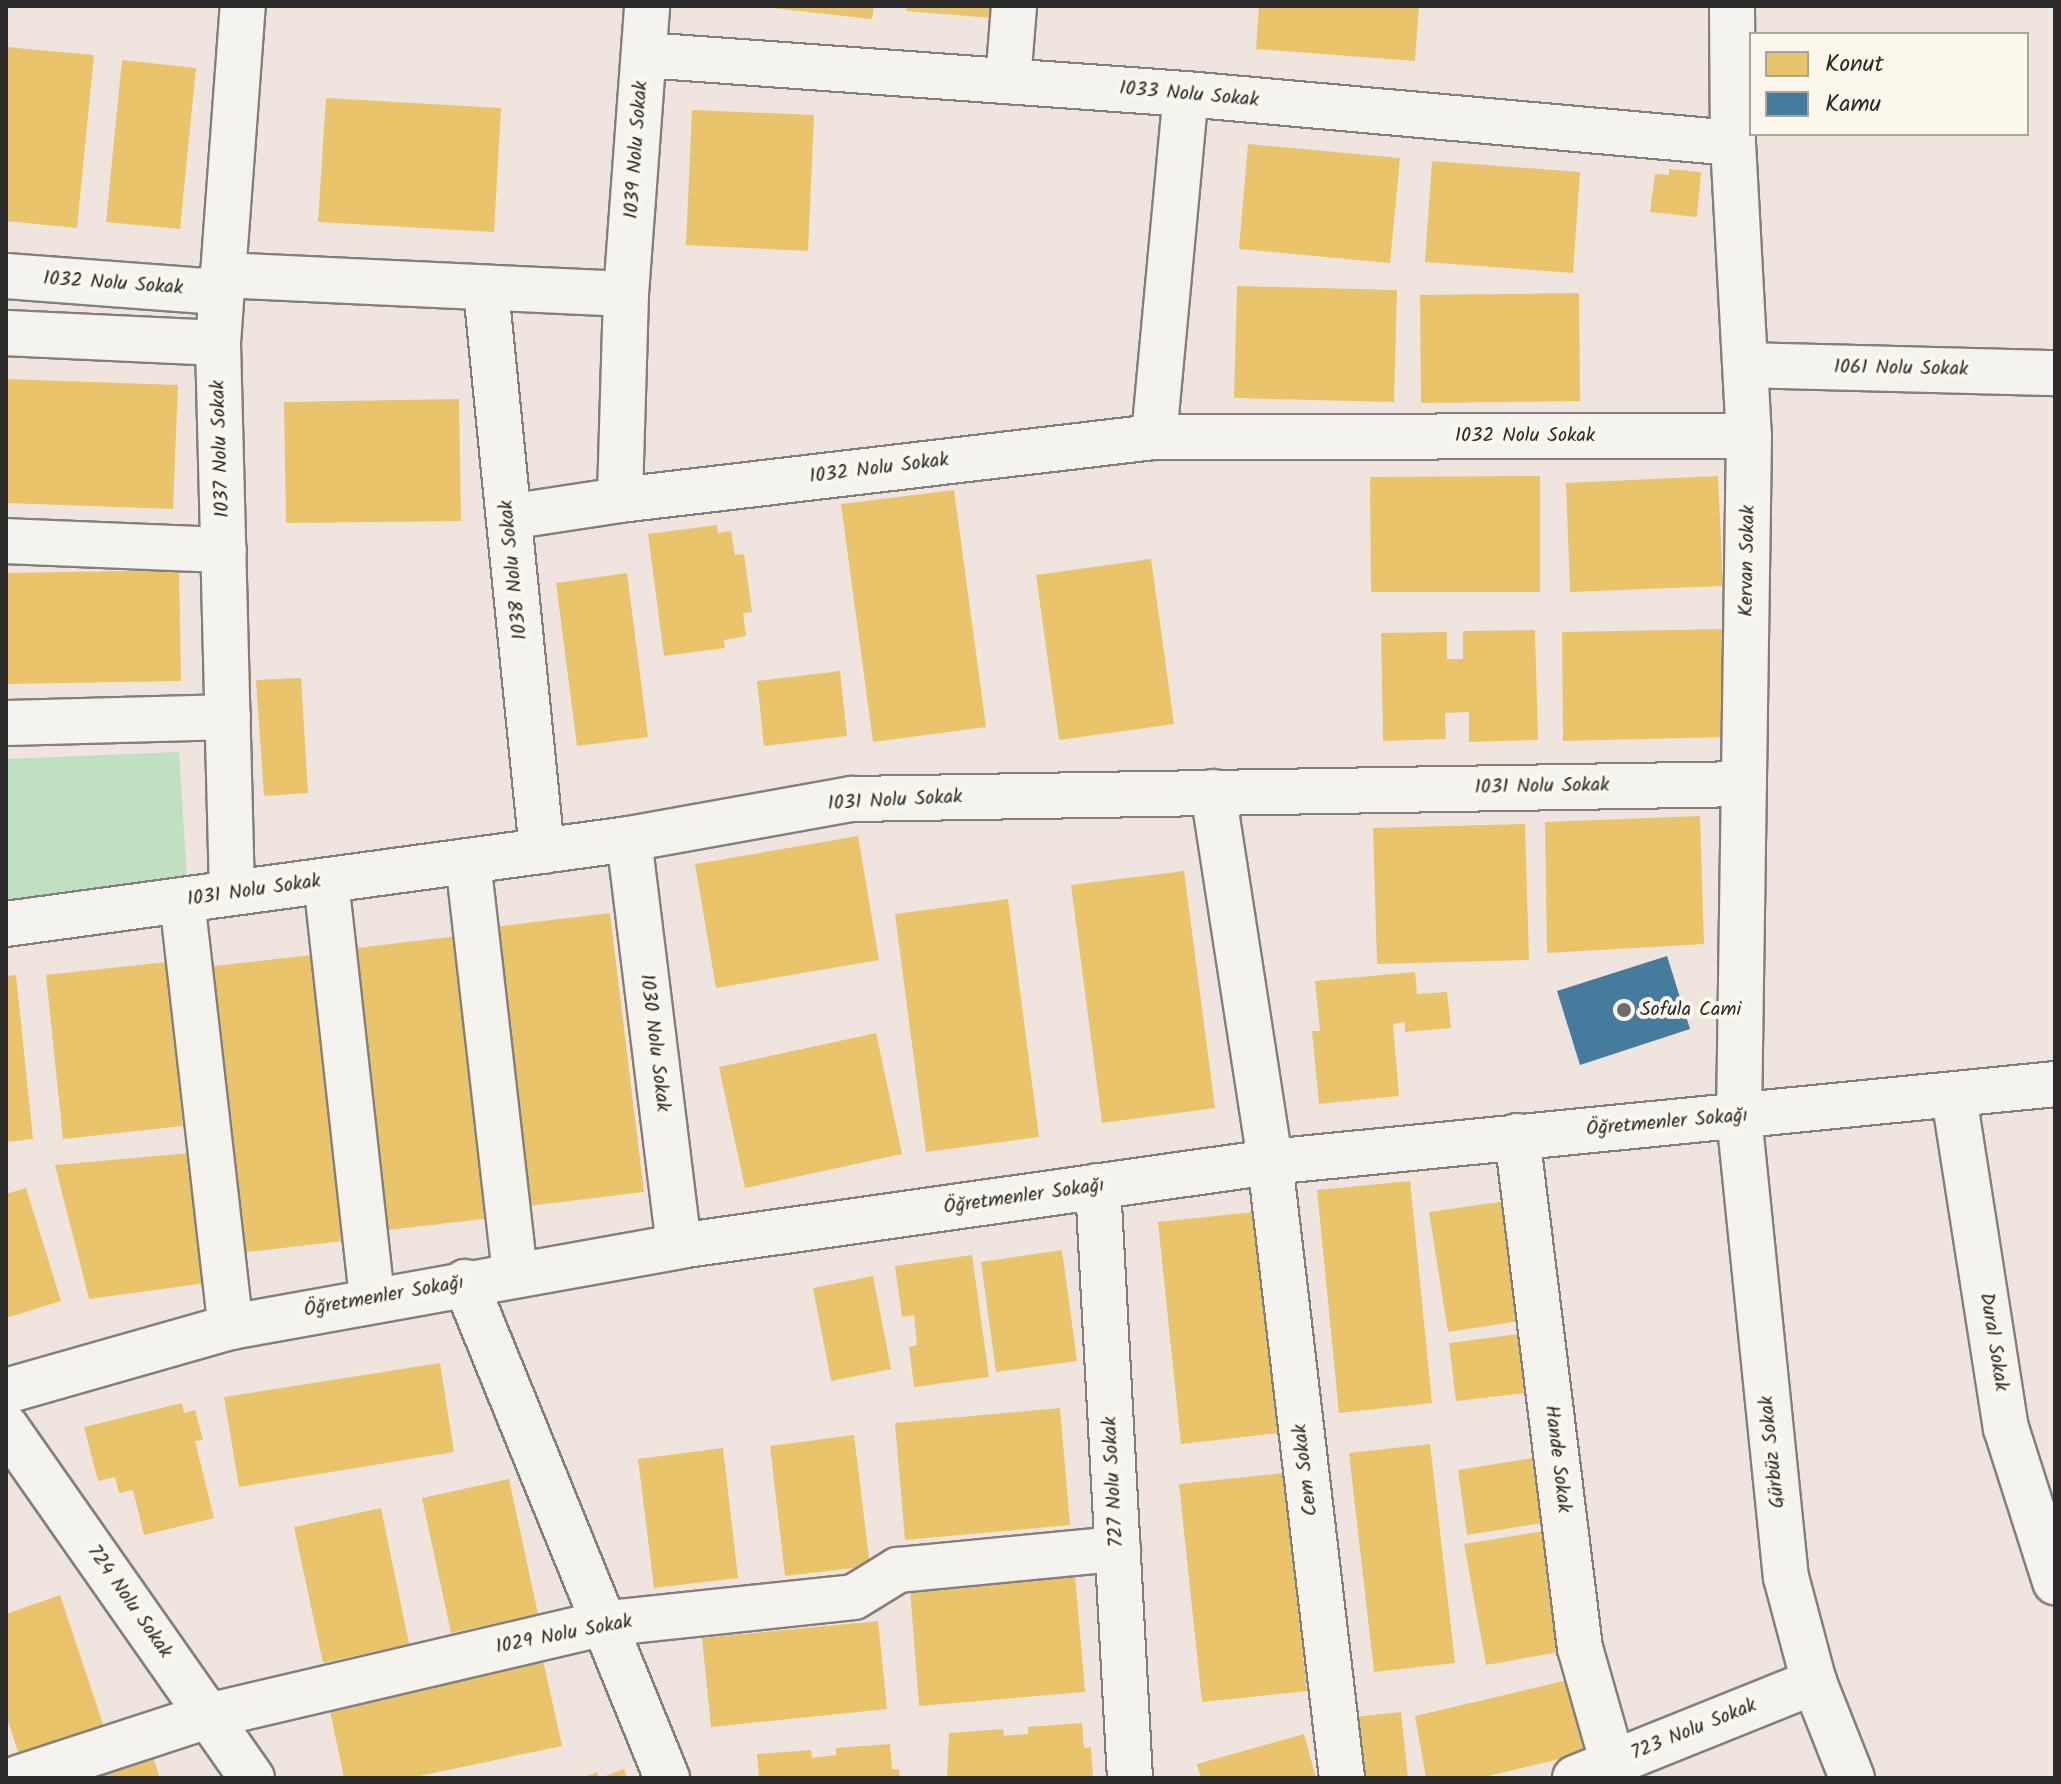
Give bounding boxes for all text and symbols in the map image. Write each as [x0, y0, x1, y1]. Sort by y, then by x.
legend [1749, 32, 2029, 136]
text: Konut [1825, 45, 1884, 84]
street label: 1033 Nolu Sokak [1118, 77, 1260, 113]
street label: 1039 Nolu Sokak [620, 80, 654, 220]
text: Kamu [1825, 85, 1881, 124]
street label: 1032 Nolu Sokak [42, 267, 184, 301]
street label: 1061 Nolu Sokak [1833, 356, 1969, 382]
street label: 1037 Nolu Sokak [207, 380, 235, 518]
street label: 1032 Nolu Sokak [1455, 424, 1595, 448]
street label: 1032 Nolu Sokak [808, 449, 950, 489]
street label: 1038 Nolu Sokak [495, 499, 533, 641]
street label: Kervan Sokak [1735, 505, 1761, 617]
street label: 1031 Nolu Sokak [1474, 774, 1610, 800]
street label: 1031 Nolu Sokak [827, 785, 963, 817]
street label: 1031 Nolu Sokak [186, 870, 322, 912]
street label: 1030 Nolu Sokak [634, 973, 674, 1113]
place label: Sofula Cami [1640, 998, 1741, 1022]
marker: Sofula Cami [1615, 1001, 1633, 1019]
street label: Öğretmenler Sokağı [1585, 1104, 1749, 1142]
street label: Öğretmenler Sokağı [942, 1174, 1106, 1220]
street label: Öğretmenler Sokağı [302, 1271, 466, 1323]
street label: Dural Sokak [1973, 1291, 2013, 1393]
street label: Gürbüz Sokak [1755, 1394, 1791, 1510]
street label: Hande Sokak [1538, 1404, 1576, 1514]
street label: 727 Nolu Sokak [1099, 1416, 1129, 1548]
street label: Cem Sokak [1288, 1423, 1324, 1517]
street label: 724 Nolu Sokak [81, 1541, 177, 1663]
street label: 1029 Nolu Sokak [494, 1610, 634, 1660]
street label: 723 Nolu Sokak [1628, 1694, 1760, 1766]

